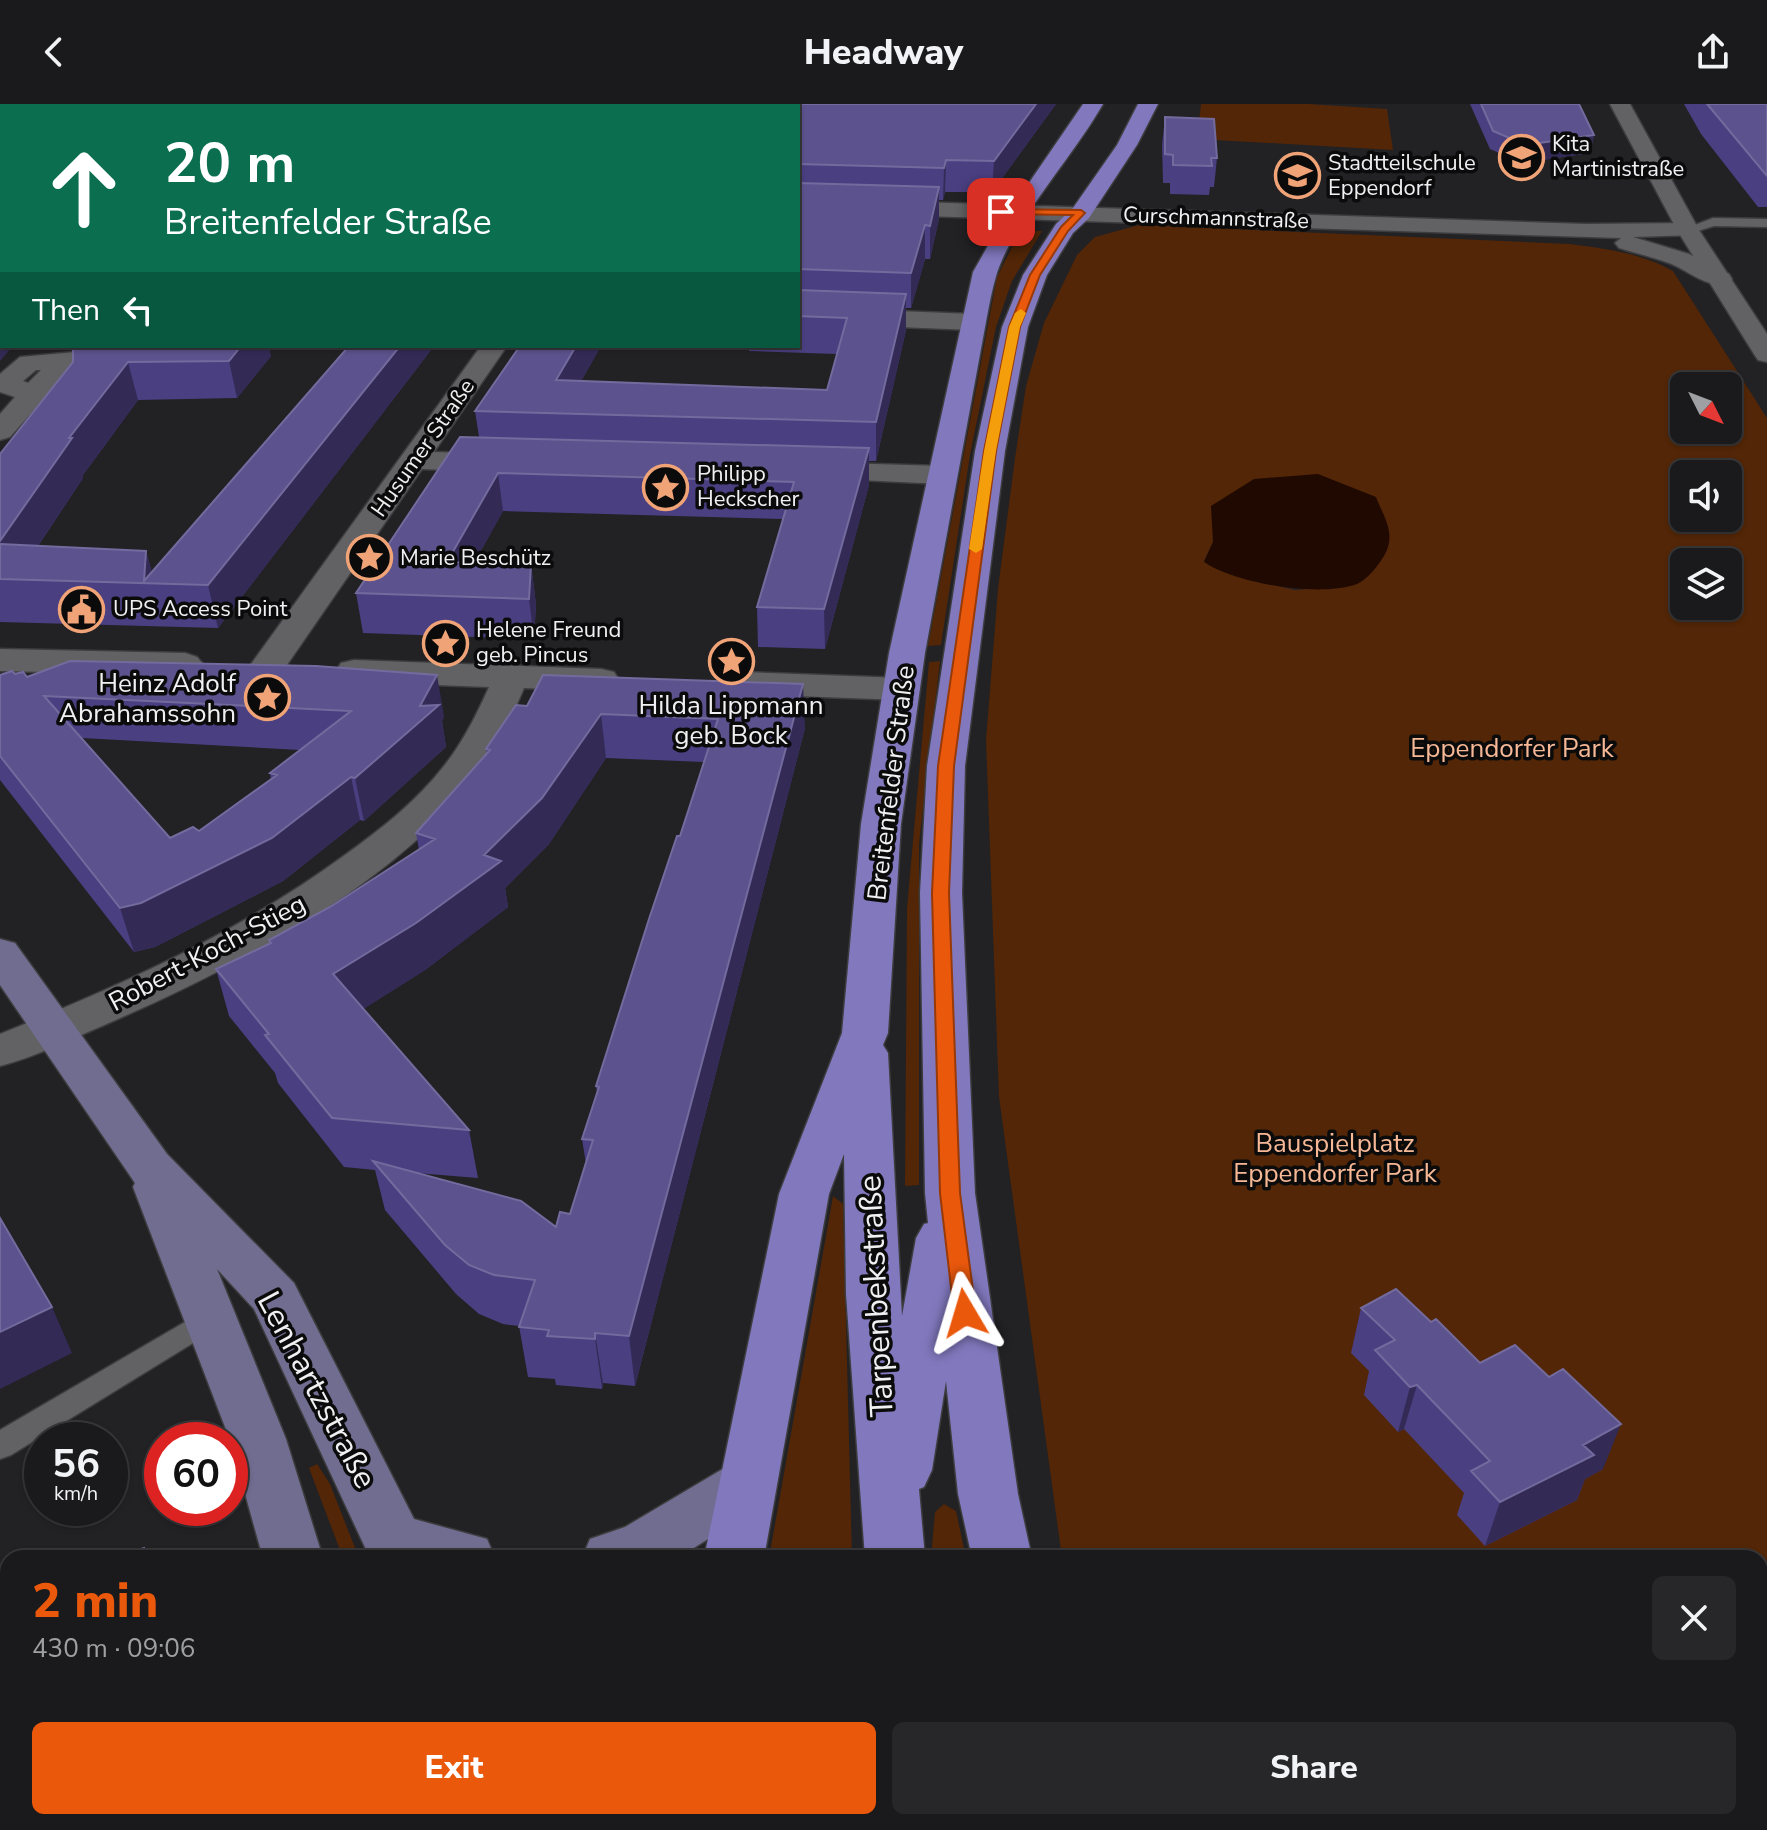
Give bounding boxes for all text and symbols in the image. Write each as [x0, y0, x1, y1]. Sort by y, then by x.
text: Headway [804, 28, 963, 77]
icon: back [32, 30, 76, 74]
icon: share [1691, 30, 1735, 74]
text: 20 m [164, 125, 295, 202]
place label: Kita Martinistraße [1552, 129, 1684, 184]
school or university icon: Kita Martinistraße [1497, 133, 1545, 181]
icon: ahead [32, 136, 136, 240]
place label: Stadtteilschule Eppendorf [1328, 148, 1476, 203]
school or university icon: Stadtteilschule Eppendorf [1273, 152, 1321, 200]
pin [967, 178, 1035, 246]
icon: arrive [979, 190, 1023, 234]
text: Breitenfelder Straße [164, 198, 492, 247]
street label: Curschmannstraße [1122, 200, 1310, 236]
icon: left [116, 288, 160, 332]
text: Then [32, 290, 100, 331]
north arrow [1670, 372, 1742, 444]
map controls [1670, 372, 1742, 620]
street label: Husumer Straße [364, 373, 482, 523]
place label: Philipp Heckscher [697, 459, 799, 514]
button: sound [1670, 460, 1742, 532]
place icon: Philipp Heckscher [642, 463, 690, 511]
place icon: Marie Beschütz [345, 534, 393, 582]
place label: Marie Beschütz [400, 543, 551, 573]
button: layers [1670, 548, 1742, 620]
public building icon: UPS Access Point [58, 585, 106, 633]
place label: UPS Access Point [113, 594, 288, 624]
place label: Helene Freund geb. Pincus [476, 615, 621, 670]
place icon: Helene Freund geb. Pincus [421, 619, 469, 667]
place icon: Hilda Lippmann geb. Bock [707, 638, 755, 686]
street label: Breitenfelder Straße [859, 663, 923, 903]
place label: Heinz Adolf Abrahamssohn [59, 666, 236, 731]
place icon: Heinz Adolf Abrahamssohn [243, 674, 291, 722]
place label: Hilda Lippmann geb. Bock [638, 688, 824, 753]
park label: Eppendorfer Park [1410, 731, 1615, 766]
street label: Robert-Koch-Stieg [102, 886, 312, 1020]
park label: Bauspielplatz Eppendorfer Park [1233, 1126, 1438, 1191]
street label: Tarpenbekstraße [848, 1174, 904, 1418]
position arrow [923, 1271, 1007, 1355]
street label: Lenhartzstraße [247, 1284, 387, 1496]
speed limit sign: 60 [144, 1422, 248, 1526]
text: 56 [52, 1437, 100, 1491]
text: km/h [54, 1480, 98, 1507]
text: 2 min [32, 1568, 158, 1634]
button: close [1652, 1576, 1736, 1660]
text: 430 m · 09:06 [32, 1631, 195, 1666]
button: Exit [32, 1722, 876, 1814]
button: Share [892, 1722, 1736, 1814]

